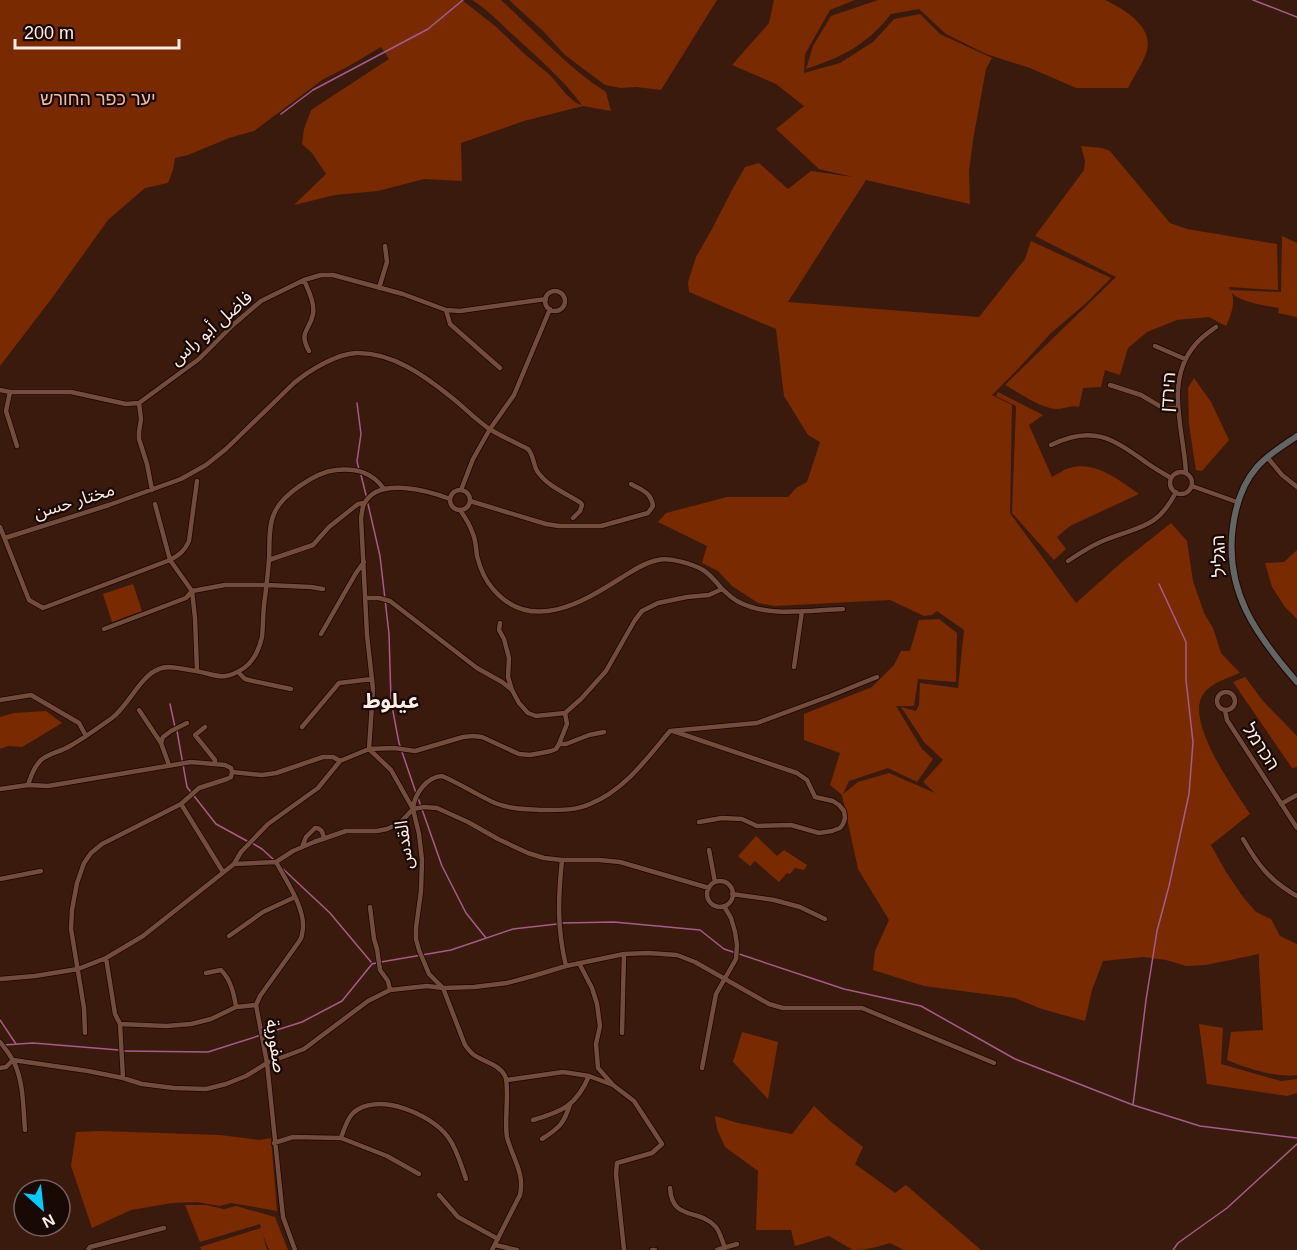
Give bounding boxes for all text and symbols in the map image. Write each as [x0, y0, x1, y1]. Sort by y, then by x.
scale bar [15, 12, 178, 50]
text: 200 m [24, 23, 74, 43]
park label: יער כפר החורש [40, 89, 156, 109]
street label: فاضل أبو راس [165, 286, 257, 370]
street label: הירדן [1157, 371, 1179, 413]
street label: مختار حسن [31, 479, 117, 524]
street label: הגליל [1208, 534, 1230, 578]
district label: عيلوط [363, 689, 419, 713]
street label: הכרמל [1239, 720, 1283, 774]
street label: القدس [391, 819, 418, 871]
street label: صفورية [261, 1018, 290, 1074]
north arrow [12, 1178, 72, 1238]
text: N [40, 1211, 58, 1231]

